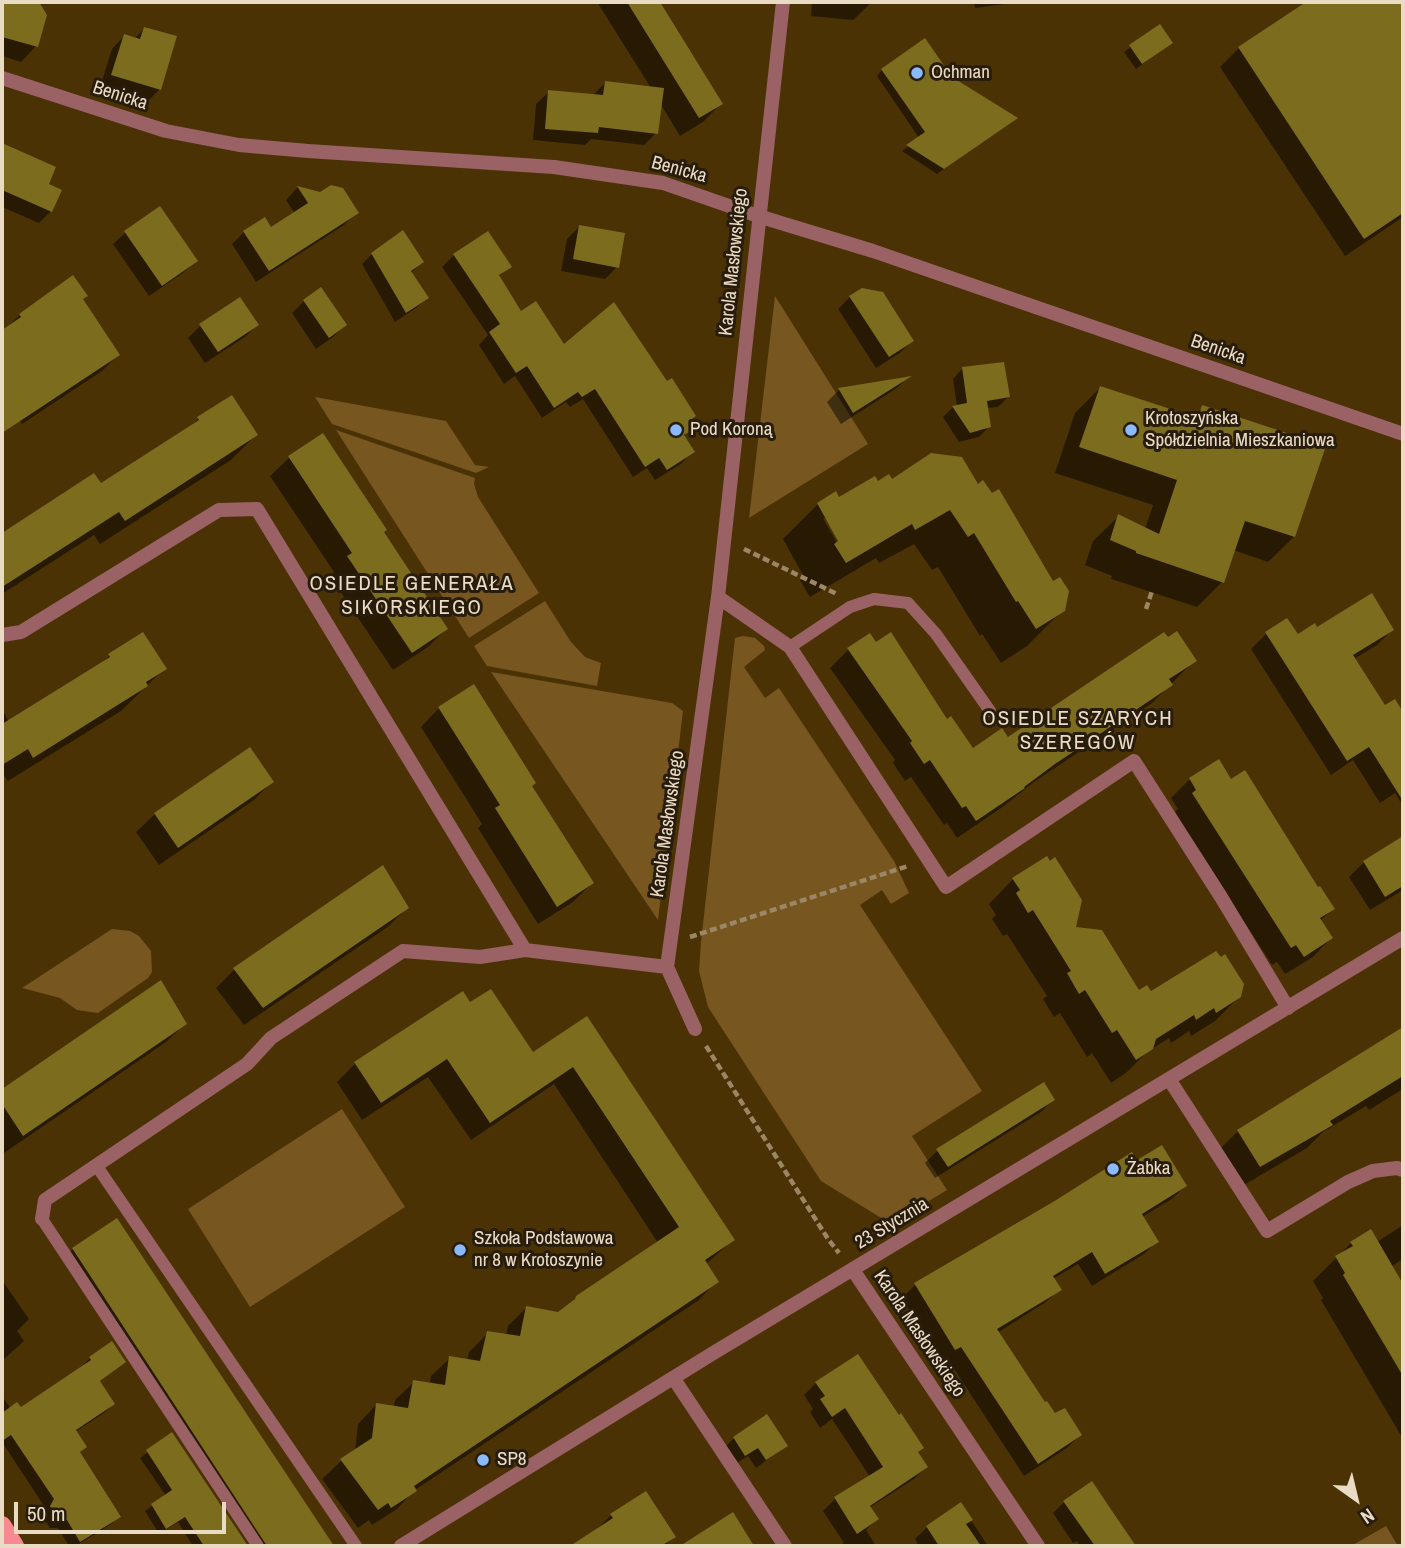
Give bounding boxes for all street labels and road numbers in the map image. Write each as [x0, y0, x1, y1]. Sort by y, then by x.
street label: Benicka [90, 76, 150, 116]
street label: Benicka [649, 152, 709, 188]
street label: Karola Masłowskiego [715, 187, 753, 337]
street label: Benicka [1188, 330, 1248, 370]
street label: Karola Masłowskiego [646, 749, 690, 899]
street label: 23 Stycznia [851, 1193, 933, 1255]
street label: Karola Masłowskiego [868, 1266, 970, 1402]

